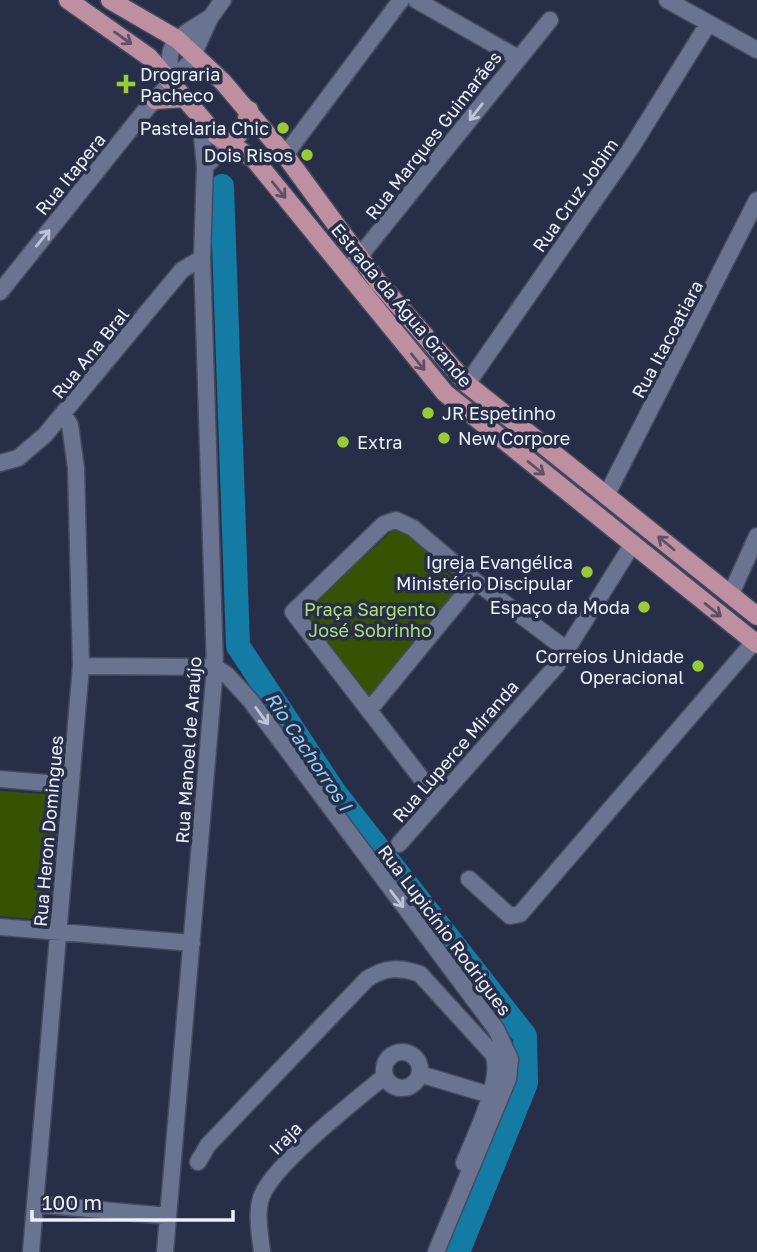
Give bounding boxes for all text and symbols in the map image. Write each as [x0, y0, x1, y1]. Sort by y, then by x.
one-way arrow [113, 31, 132, 45]
street label: Rua Marques Guimarães [360, 46, 506, 224]
place label: Drograria Pacheco [140, 63, 220, 106]
marker: Drograria Pacheco [118, 76, 134, 92]
one-way arrow [468, 102, 483, 121]
place label: Pastelaria Chic [140, 117, 269, 139]
marker: Pastelaria Chic [275, 120, 291, 136]
street label: Rua Itapera [30, 129, 110, 219]
street label: Rua Cruz Jobim [528, 134, 622, 256]
place label: Dois Risos [204, 144, 293, 166]
marker: Dois Risos [299, 147, 315, 163]
one-way arrow [272, 180, 287, 198]
street label: Estrada da Água Grande [327, 219, 477, 391]
one-way arrow [35, 230, 50, 248]
street label: Rua Itacoatiara [627, 276, 707, 402]
street label: Rua Ana Bral [47, 303, 133, 403]
one-way arrow [410, 352, 426, 370]
place label: JR Espetinho [442, 402, 556, 424]
marker: JR Espetinho [420, 405, 436, 421]
place label: New Corpore [458, 427, 570, 449]
marker: New Corpore [436, 430, 452, 446]
place label: Extra [357, 431, 402, 453]
marker: Extra [335, 434, 351, 450]
one-way arrow [526, 460, 544, 475]
one-way arrow [657, 535, 675, 550]
place label: Igreja Evangélica Ministério Discipular [396, 551, 573, 594]
marker: Igreja Evangélica Ministério Discipular [579, 564, 595, 580]
place label: Espaço da Moda [490, 596, 630, 618]
park label: Praça Sargento José Sobrinho [304, 598, 436, 641]
marker: Espaço da Moda [636, 599, 652, 615]
one-way arrow [704, 602, 722, 617]
place label: Correios Unidade Operacional [535, 645, 684, 688]
street label: Rua Manoel de Araújo [170, 656, 206, 844]
marker: Correios Unidade Operacional [690, 658, 706, 674]
street label: Rua Luperce Miranda [387, 675, 523, 827]
water label: Rio Cachorros I [261, 687, 358, 816]
one-way arrow [255, 706, 269, 725]
street label: Rua Heron Domingues [29, 734, 67, 928]
street label: Rua Lupicínio Rodrigues [374, 840, 516, 1020]
one-way arrow [389, 889, 404, 908]
street label: Iraja [264, 1117, 306, 1159]
scale bar [32, 1178, 233, 1222]
text: 100 m [42, 1189, 102, 1215]

